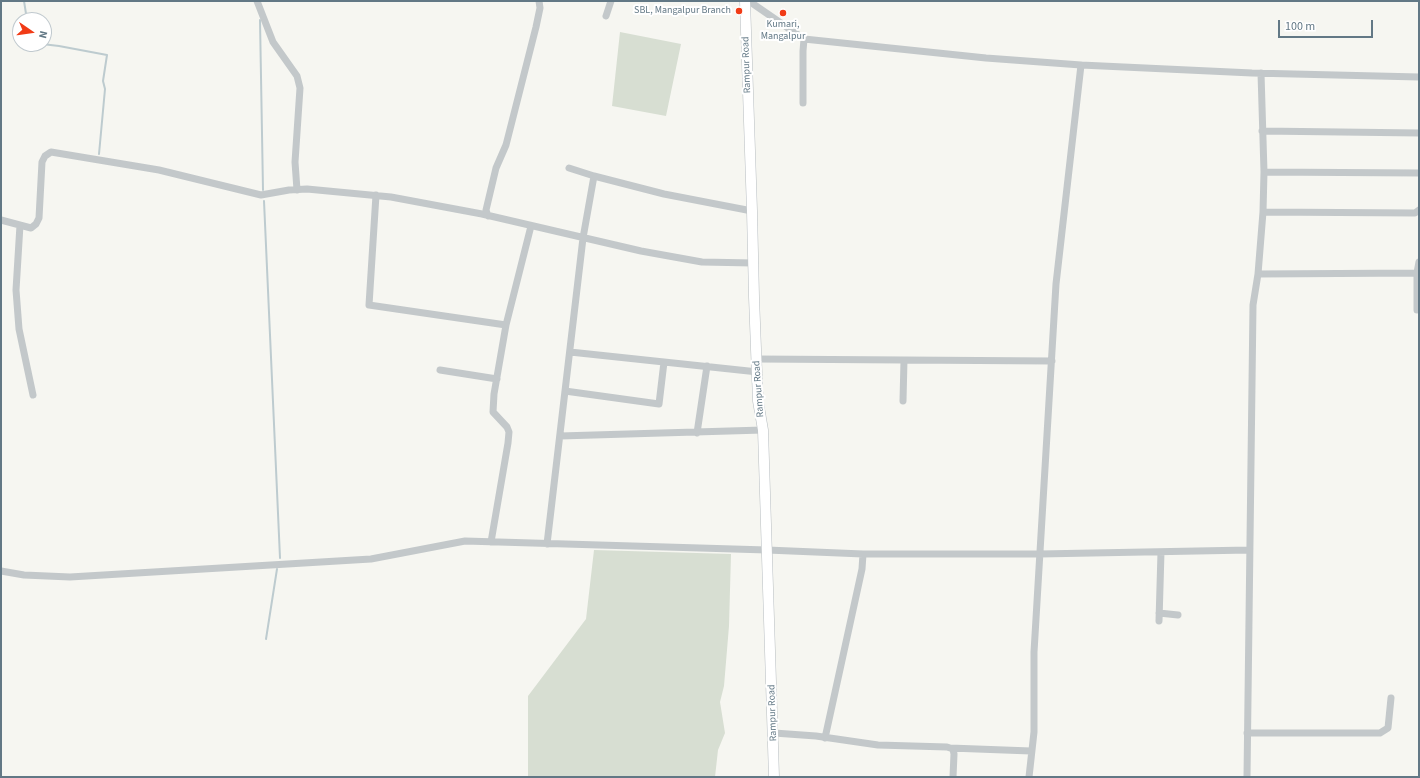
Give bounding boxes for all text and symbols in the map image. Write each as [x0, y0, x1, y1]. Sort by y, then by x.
place label: SBL, Mangalpur Branch [634, 5, 731, 17]
marker: SBL, Mangalpur Branch [734, 6, 744, 16]
marker: Kumari, Mangalpur [778, 8, 788, 18]
north arrow [12, 12, 52, 52]
scale bar [1280, 12, 1375, 38]
text: 100 m [1285, 18, 1315, 35]
place label: Kumari, Mangalpur [761, 19, 805, 42]
text: N [35, 29, 51, 40]
street label: Rampur Road [740, 36, 754, 94]
street label: Rampur Road [751, 360, 767, 418]
street label: Rampur Road [766, 684, 780, 742]

